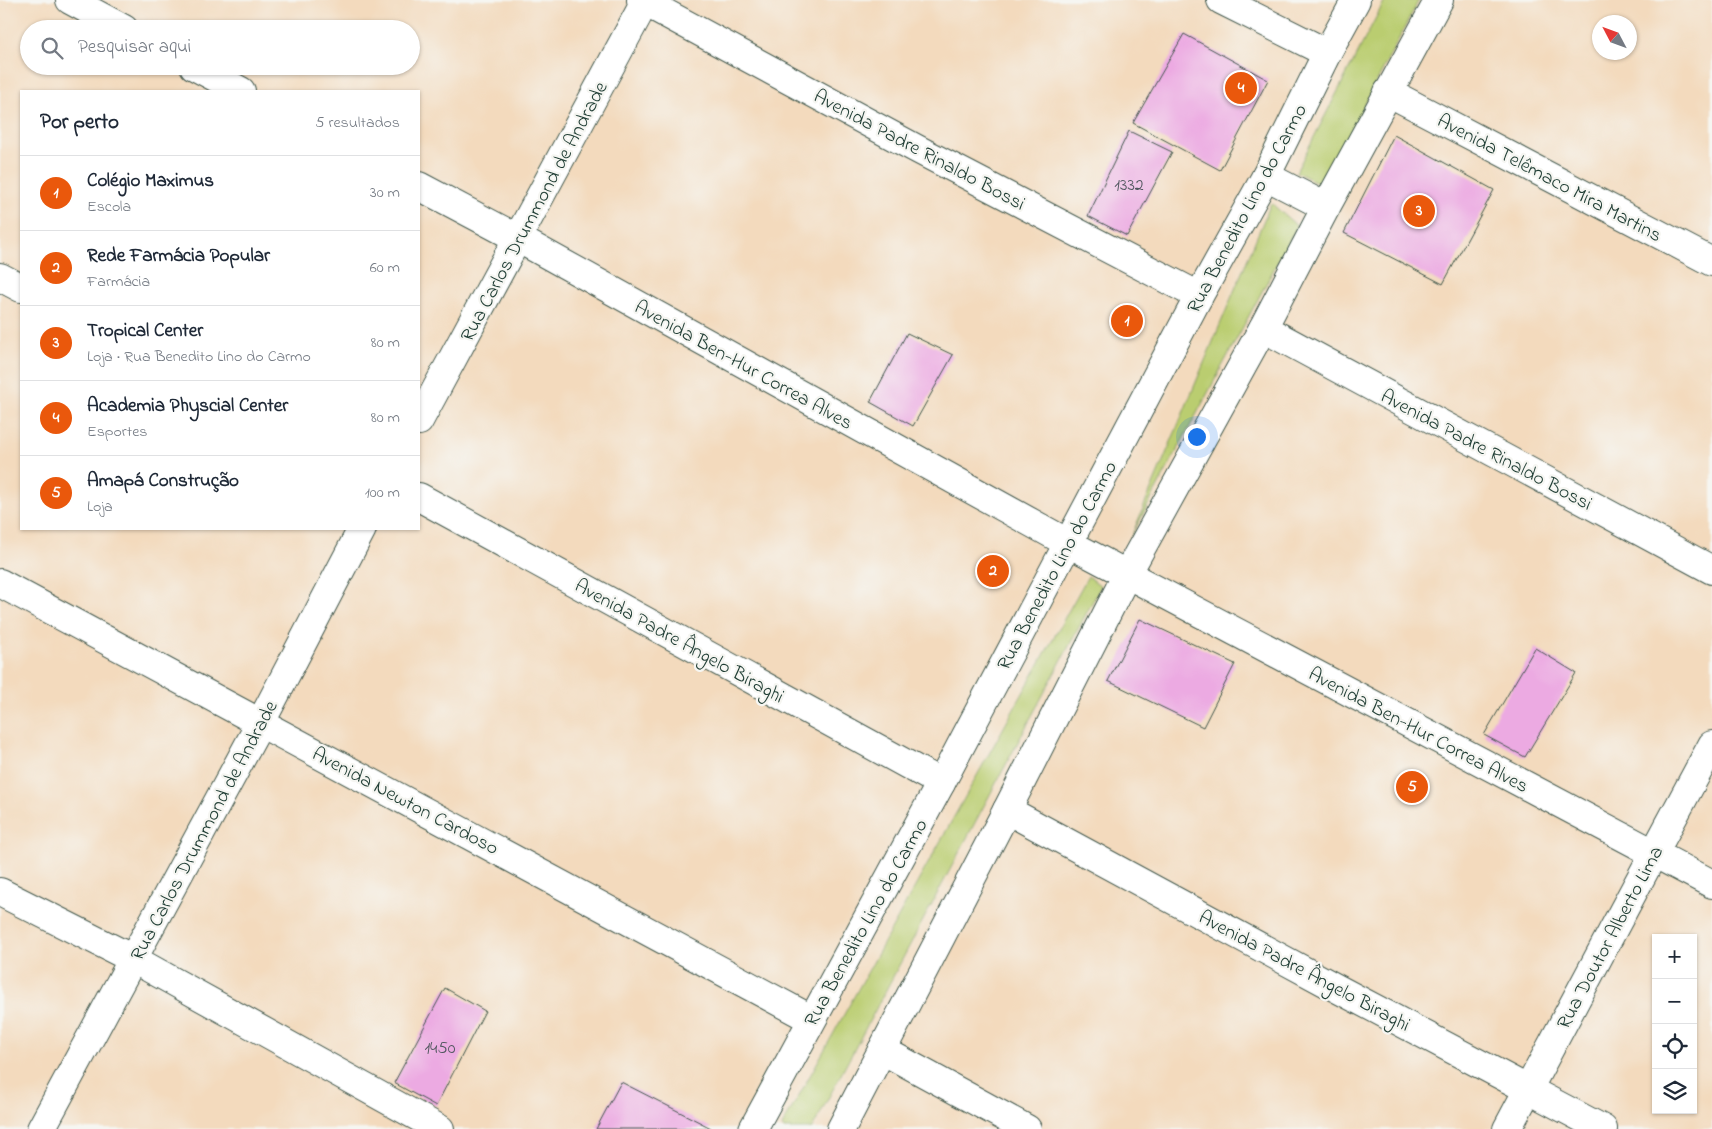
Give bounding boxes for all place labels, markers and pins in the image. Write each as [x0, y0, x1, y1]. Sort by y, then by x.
pin: 4 [1225, 69, 1257, 107]
pin: 3 [1403, 192, 1435, 230]
pin: 1 [1111, 302, 1143, 340]
pin: 2 [977, 552, 1009, 590]
pin: 5 [1396, 768, 1428, 806]

